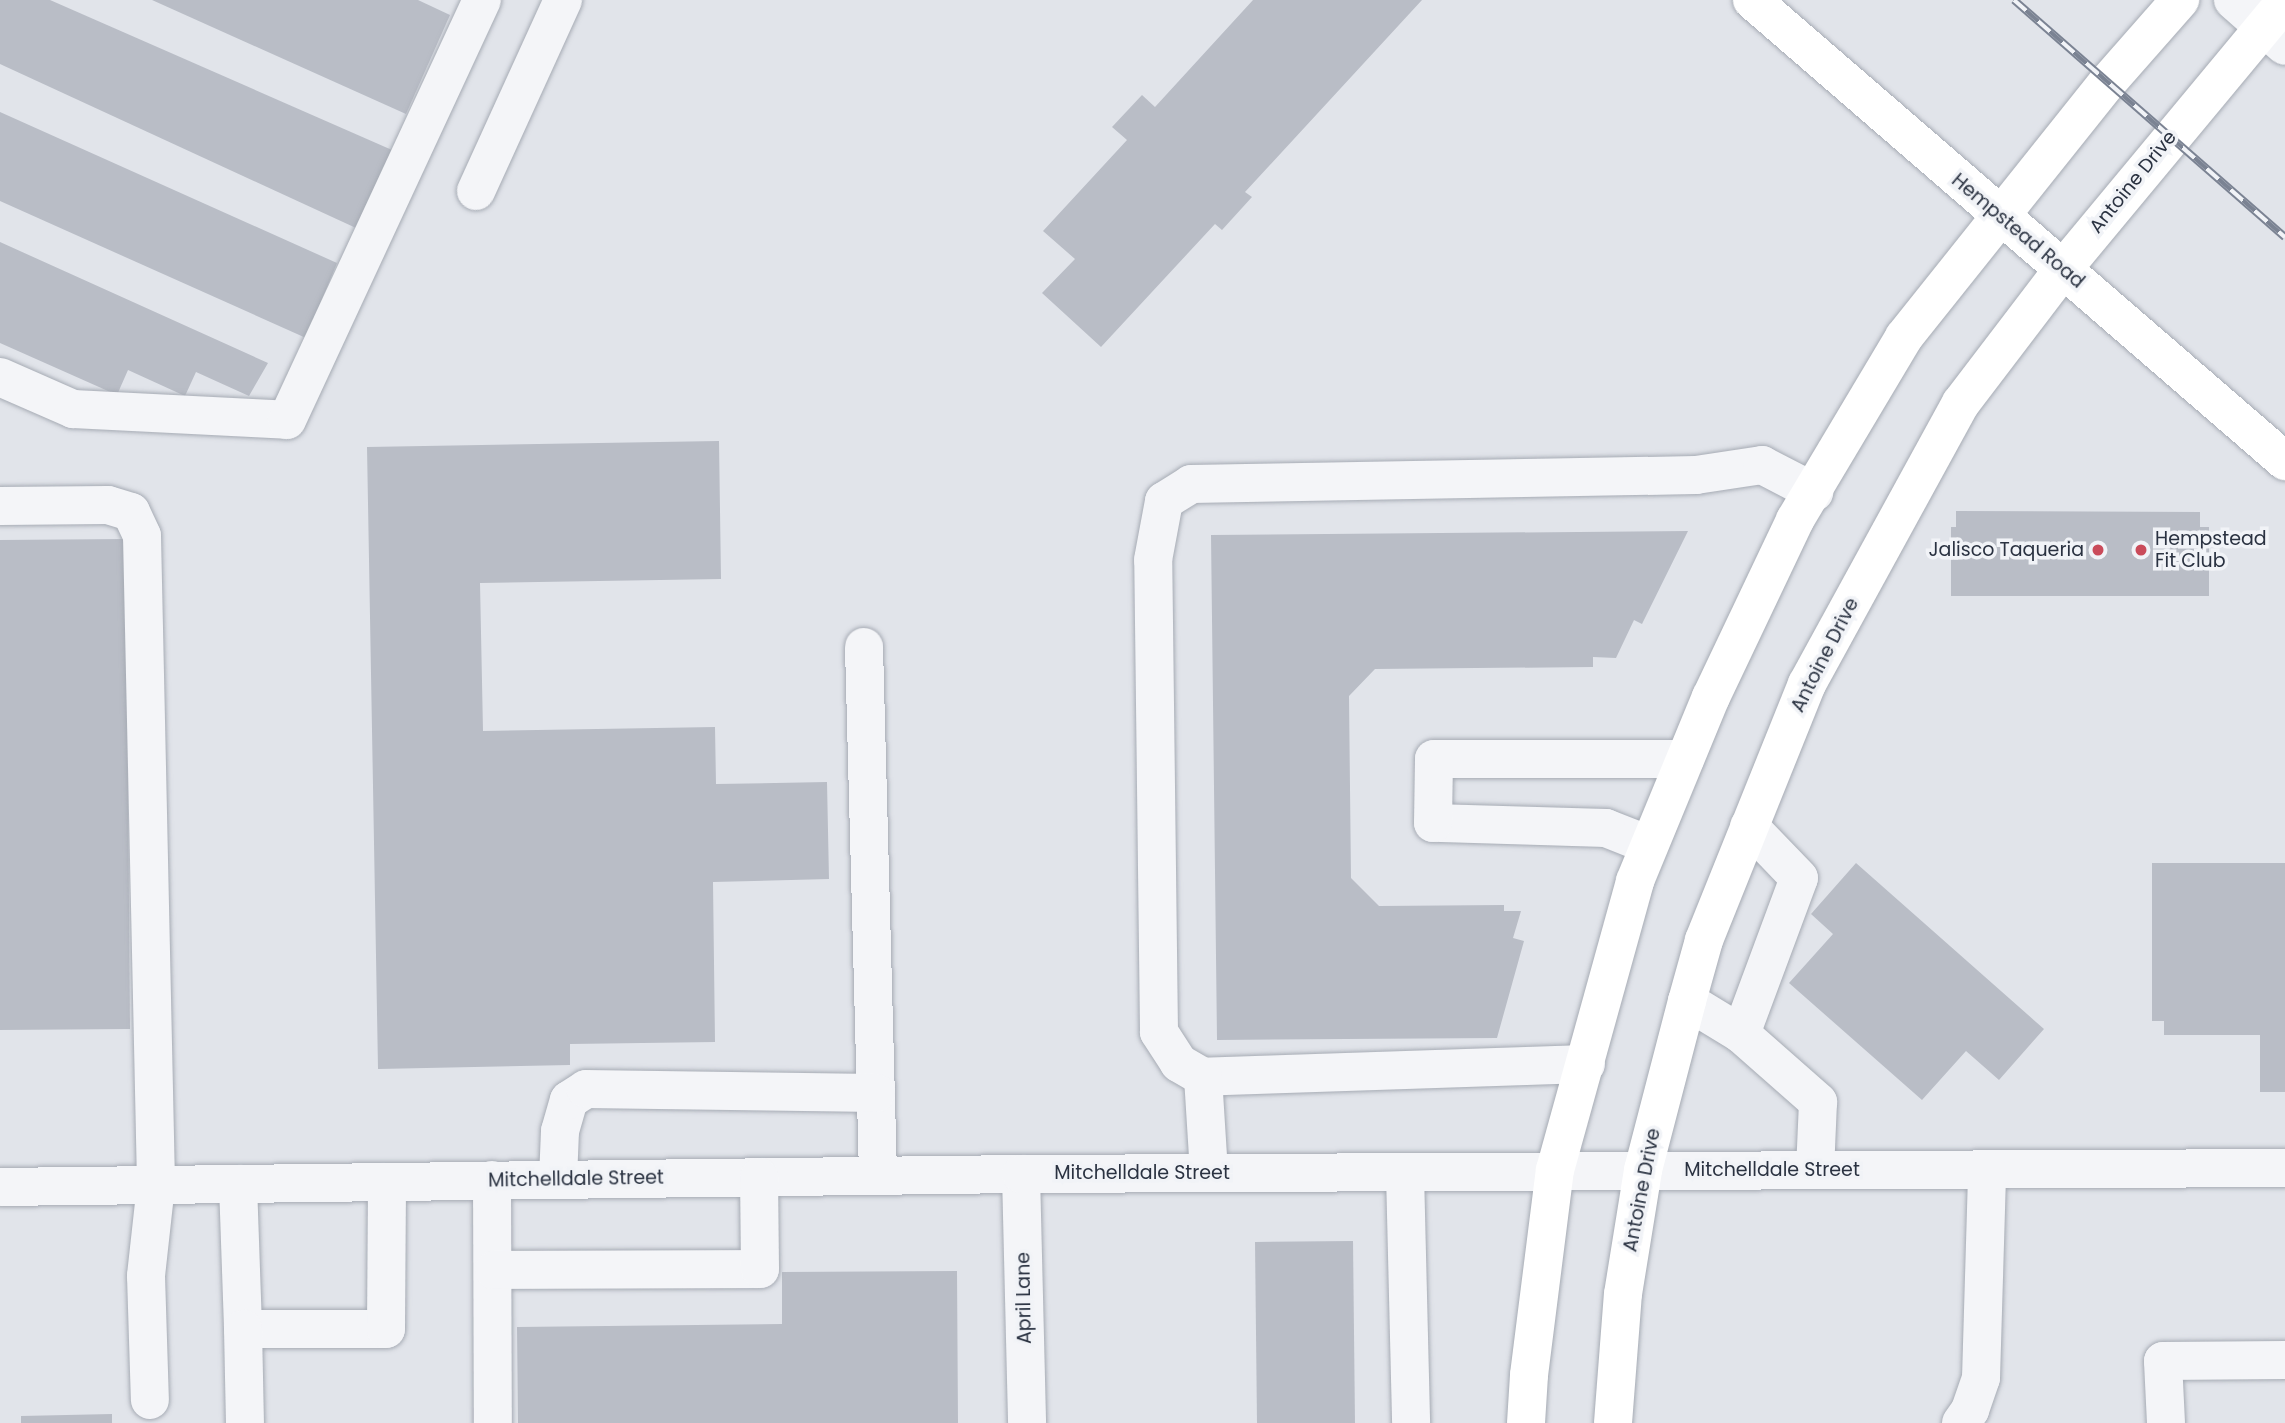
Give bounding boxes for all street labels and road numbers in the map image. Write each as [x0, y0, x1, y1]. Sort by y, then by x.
street label: Antoine Drive [2085, 126, 2181, 238]
street label: Hempstead Road [1947, 169, 2089, 293]
street label: Antoine Drive [1786, 594, 1864, 716]
street label: Antoine Drive [1619, 1126, 1665, 1254]
street label: Mitchelldale Street [1684, 1159, 1860, 1181]
street label: Mitchelldale Street [1054, 1162, 1230, 1184]
street label: Mitchelldale Street [488, 1166, 664, 1192]
street label: April Lane [1012, 1252, 1036, 1344]

